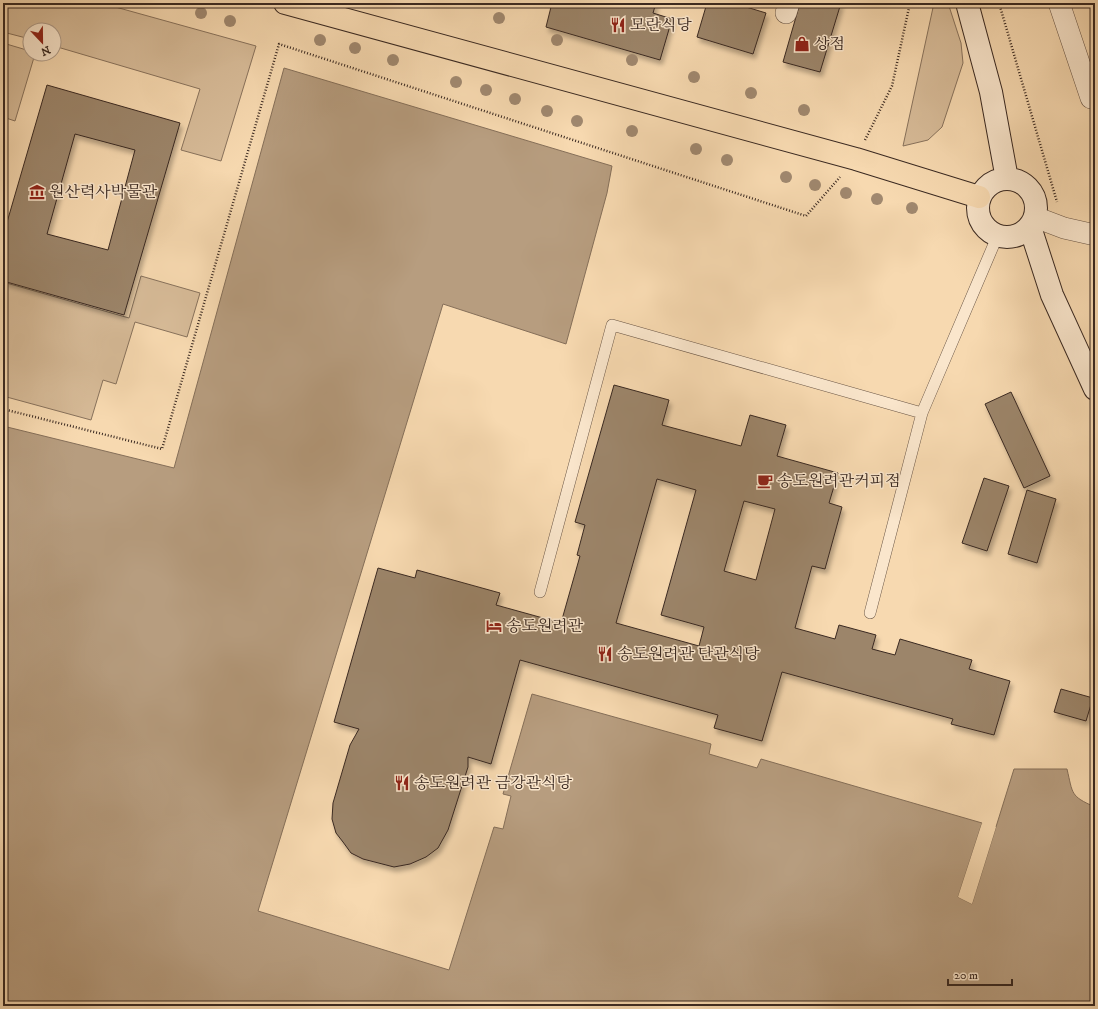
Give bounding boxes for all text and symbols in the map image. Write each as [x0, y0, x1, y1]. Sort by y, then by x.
place label: 모란식당 [630, 15, 692, 35]
restaurant icon: 모란식당 [609, 16, 627, 34]
north arrow [22, 22, 62, 62]
place label: 상점 [814, 34, 845, 54]
shop icon: 상점 [793, 35, 811, 53]
text: N [39, 42, 52, 59]
place label: 원산력사박물관 [49, 182, 158, 202]
museum icon: 원산력사박물관 [28, 183, 46, 201]
place label: 송도원려관커피점 [777, 471, 901, 491]
cafe icon: 송도원려관커피점 [756, 472, 774, 490]
place label: 송도원려관 [506, 616, 584, 636]
hotel icon: 송도원려관 [485, 617, 503, 635]
place label: 송도원려관 단관식당 [617, 644, 760, 664]
restaurant icon: 송도원려관 단관식당 [596, 645, 614, 663]
place label: 송도원려관 금강관식당 [414, 773, 573, 793]
restaurant icon: 송도원려관 금강관식당 [393, 774, 411, 792]
scale bar [948, 961, 1012, 987]
text: 20 m [954, 968, 978, 983]

